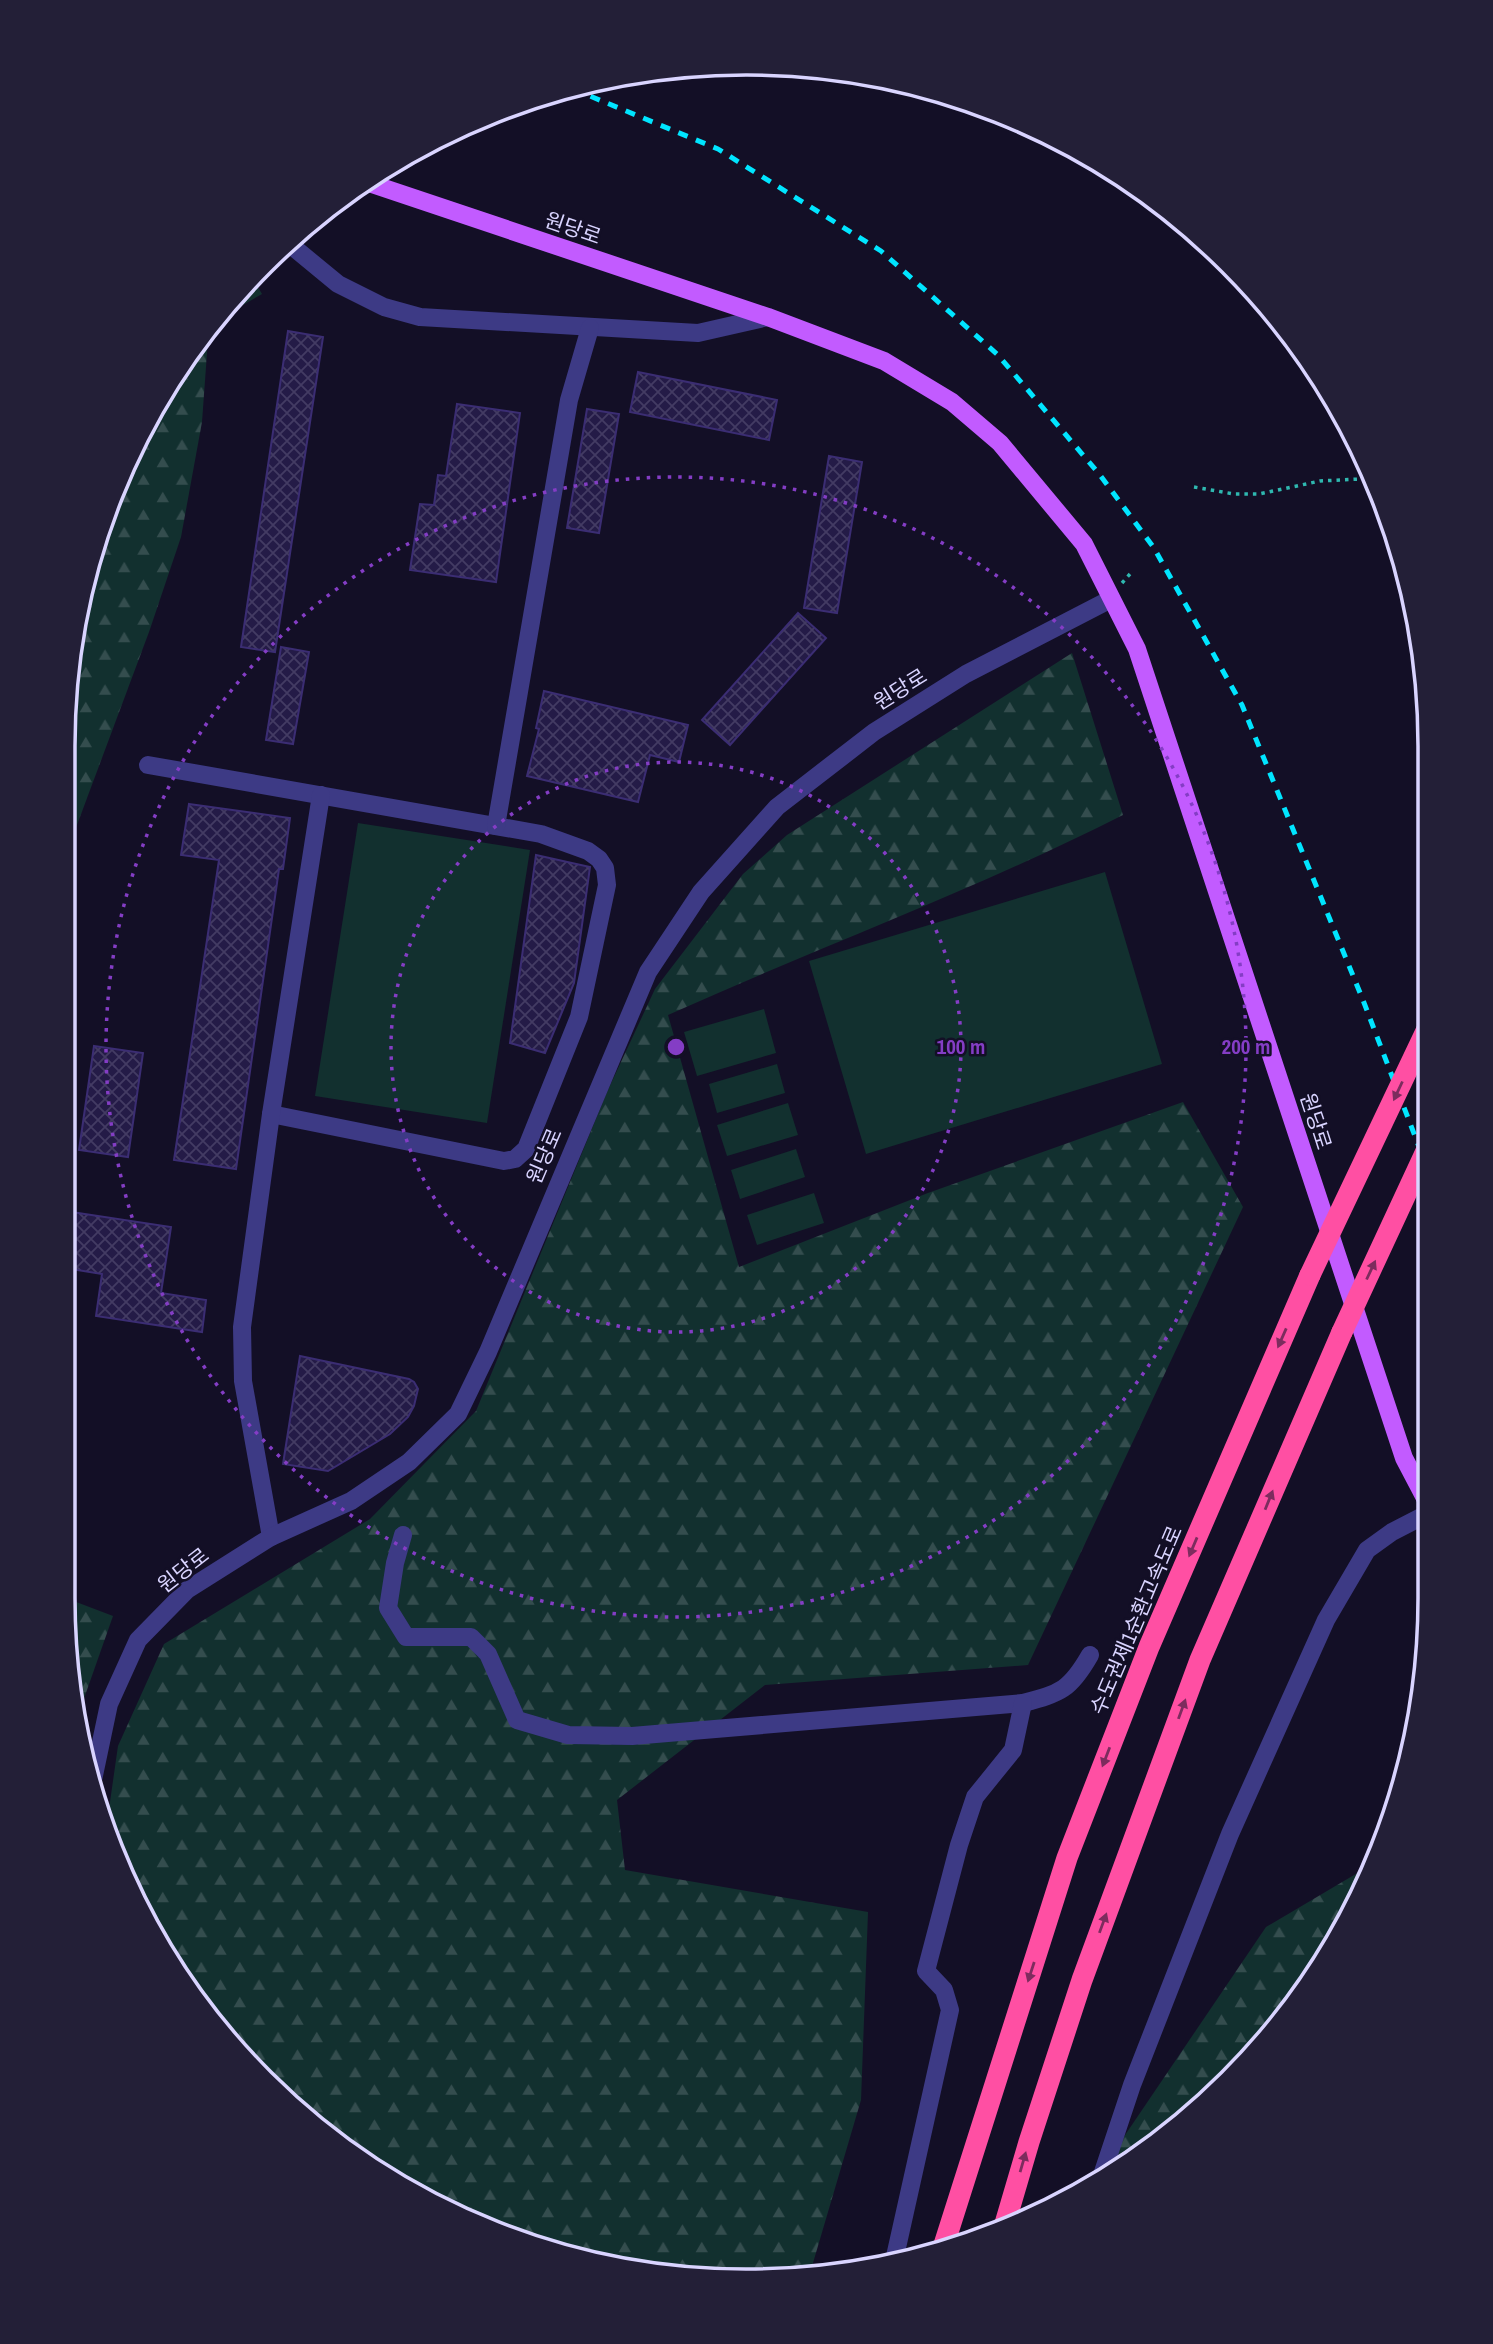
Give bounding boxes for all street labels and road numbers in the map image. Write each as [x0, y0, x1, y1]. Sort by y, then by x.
street label: 원당로 [541, 205, 605, 251]
street label: 원당로 [868, 661, 932, 717]
street label: 원당로 [1293, 1089, 1339, 1153]
street label: 원당로 [519, 1124, 569, 1188]
street label: 수도권제1순환고속도로 [1083, 1521, 1189, 1719]
street label: 원당로 [151, 1541, 215, 1599]

